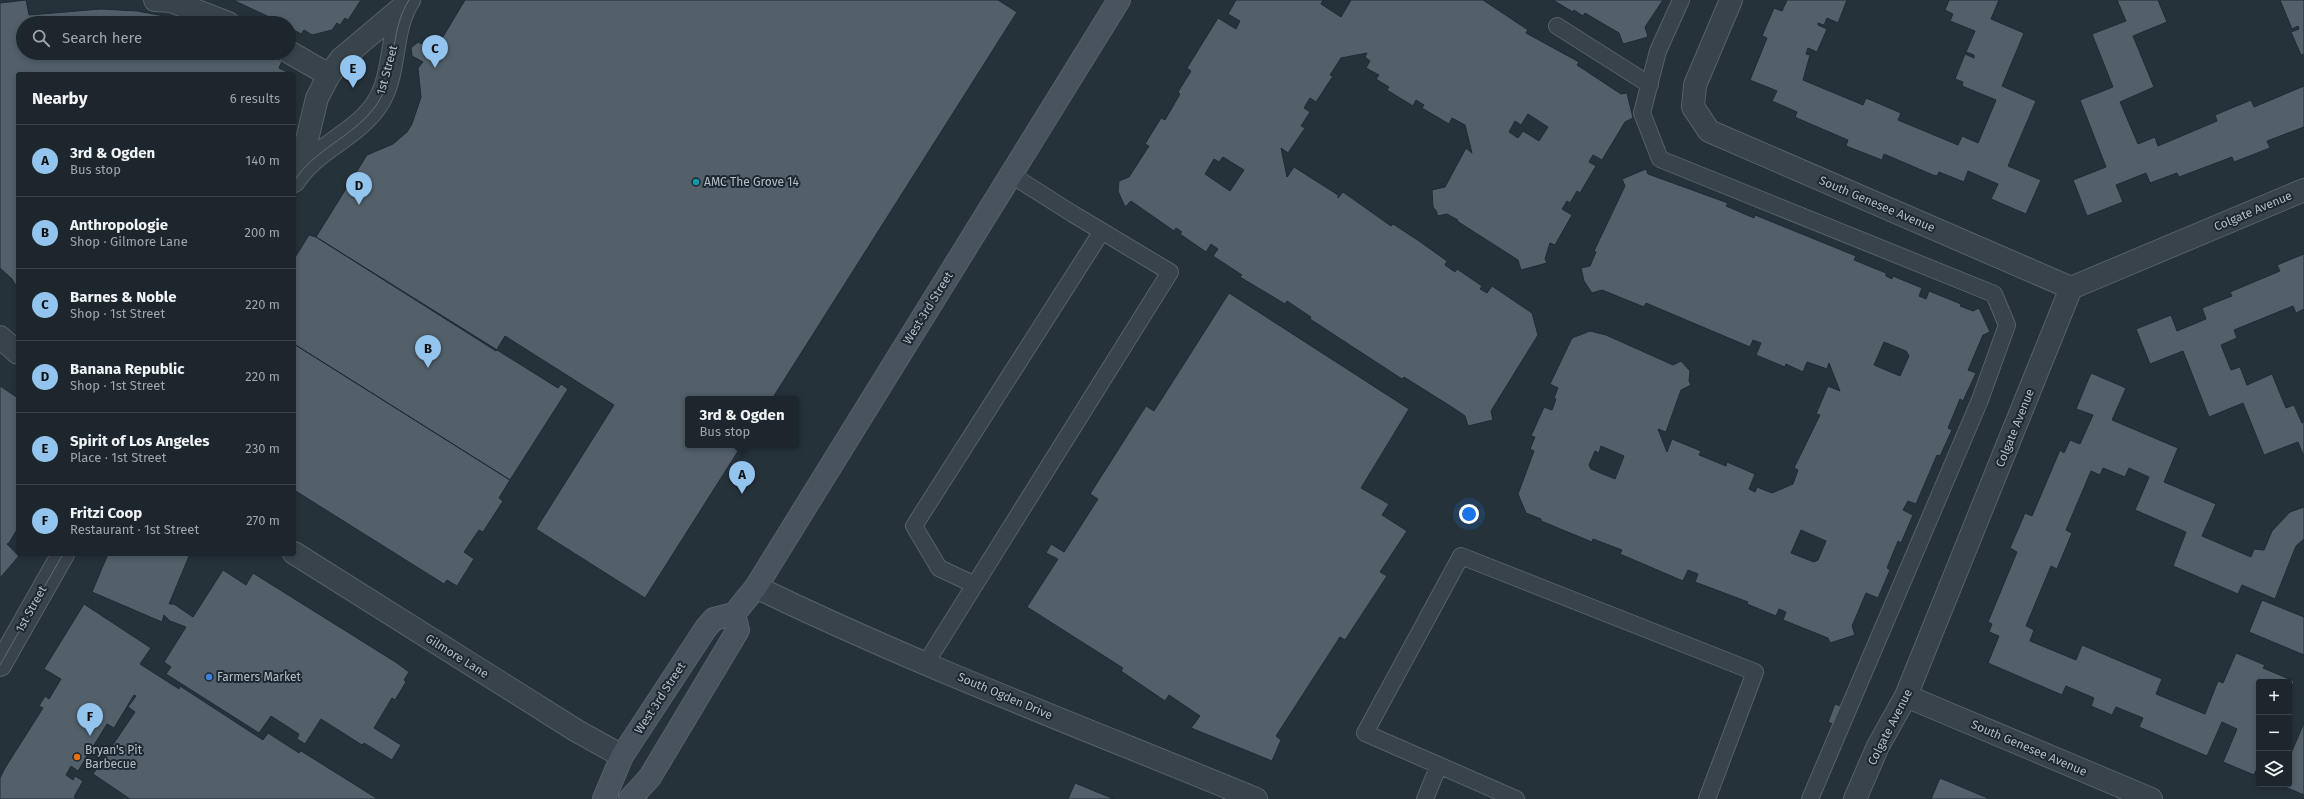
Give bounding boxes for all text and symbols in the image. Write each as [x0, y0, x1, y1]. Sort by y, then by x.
search box [16, 16, 296, 60]
icon: search [30, 27, 52, 49]
text: Search here [62, 29, 142, 47]
pin: C [422, 35, 448, 68]
street label: 1st Street [374, 43, 401, 96]
pin: E [340, 55, 366, 88]
text: Nearby [32, 88, 87, 109]
text: 6 results [230, 91, 280, 106]
text: 3rd & Ogden [70, 144, 155, 162]
text: A [41, 153, 49, 168]
text: 140 m [246, 153, 280, 168]
text: Bus stop [70, 162, 121, 177]
pin: D [346, 172, 372, 205]
street label: South Genesee Avenue [1817, 173, 1937, 235]
place label: AMC The Grove 14 [704, 175, 800, 189]
marker: AMC The Grove 14 [691, 177, 701, 187]
street label: Colgate Avenue [2212, 188, 2294, 234]
text: Anthropologie [70, 216, 168, 234]
text: B [41, 225, 49, 240]
text: 200 m [244, 225, 280, 240]
text: Shop · Gilmore Lane [70, 234, 188, 249]
street label: West 3rd Street [900, 269, 956, 347]
text: Barnes & Noble [70, 288, 177, 306]
text: C [41, 297, 49, 312]
text: 220 m [245, 297, 280, 312]
text: Shop · 1st Street [70, 306, 165, 321]
pin: B [415, 335, 441, 368]
text: Banana Republic [70, 360, 184, 378]
text: D [41, 369, 49, 384]
text: 220 m [245, 369, 280, 384]
text: Shop · 1st Street [70, 378, 165, 393]
street label: Colgate Avenue [1993, 387, 2037, 469]
popup [685, 396, 799, 448]
text: 3rd & Ogden [699, 406, 785, 424]
text: Bus stop [699, 424, 750, 439]
text: Spirit of Los Angeles [70, 432, 210, 450]
text: E [42, 441, 48, 456]
text: 230 m [245, 441, 280, 456]
text: Place · 1st Street [70, 450, 166, 465]
pin: A [729, 461, 755, 494]
text: Fritzi Coop [70, 504, 142, 522]
your location [1459, 504, 1479, 524]
text: F [42, 513, 48, 528]
text: 270 m [246, 513, 280, 528]
text: Restaurant · 1st Street [70, 522, 199, 537]
street label: 1st Street [13, 583, 50, 635]
street label: Gilmore Lane [423, 631, 491, 681]
street label: West 3rd Street [632, 659, 689, 736]
place label: Farmers Market [217, 670, 301, 684]
street label: South Ogden Drive [956, 670, 1054, 722]
marker: Farmers Market [204, 672, 214, 682]
map controls [2256, 679, 2292, 787]
button: + [2256, 679, 2292, 715]
street label: Colgate Avenue [1865, 687, 1915, 767]
pin: F [77, 703, 103, 736]
button: − [2256, 715, 2292, 751]
street label: South Genesee Avenue [1969, 717, 2089, 779]
place label: Bryan's Pit Barbecue [85, 743, 143, 771]
button: layers [2256, 751, 2292, 787]
marker: Bryan's Pit Barbecue [72, 752, 82, 762]

